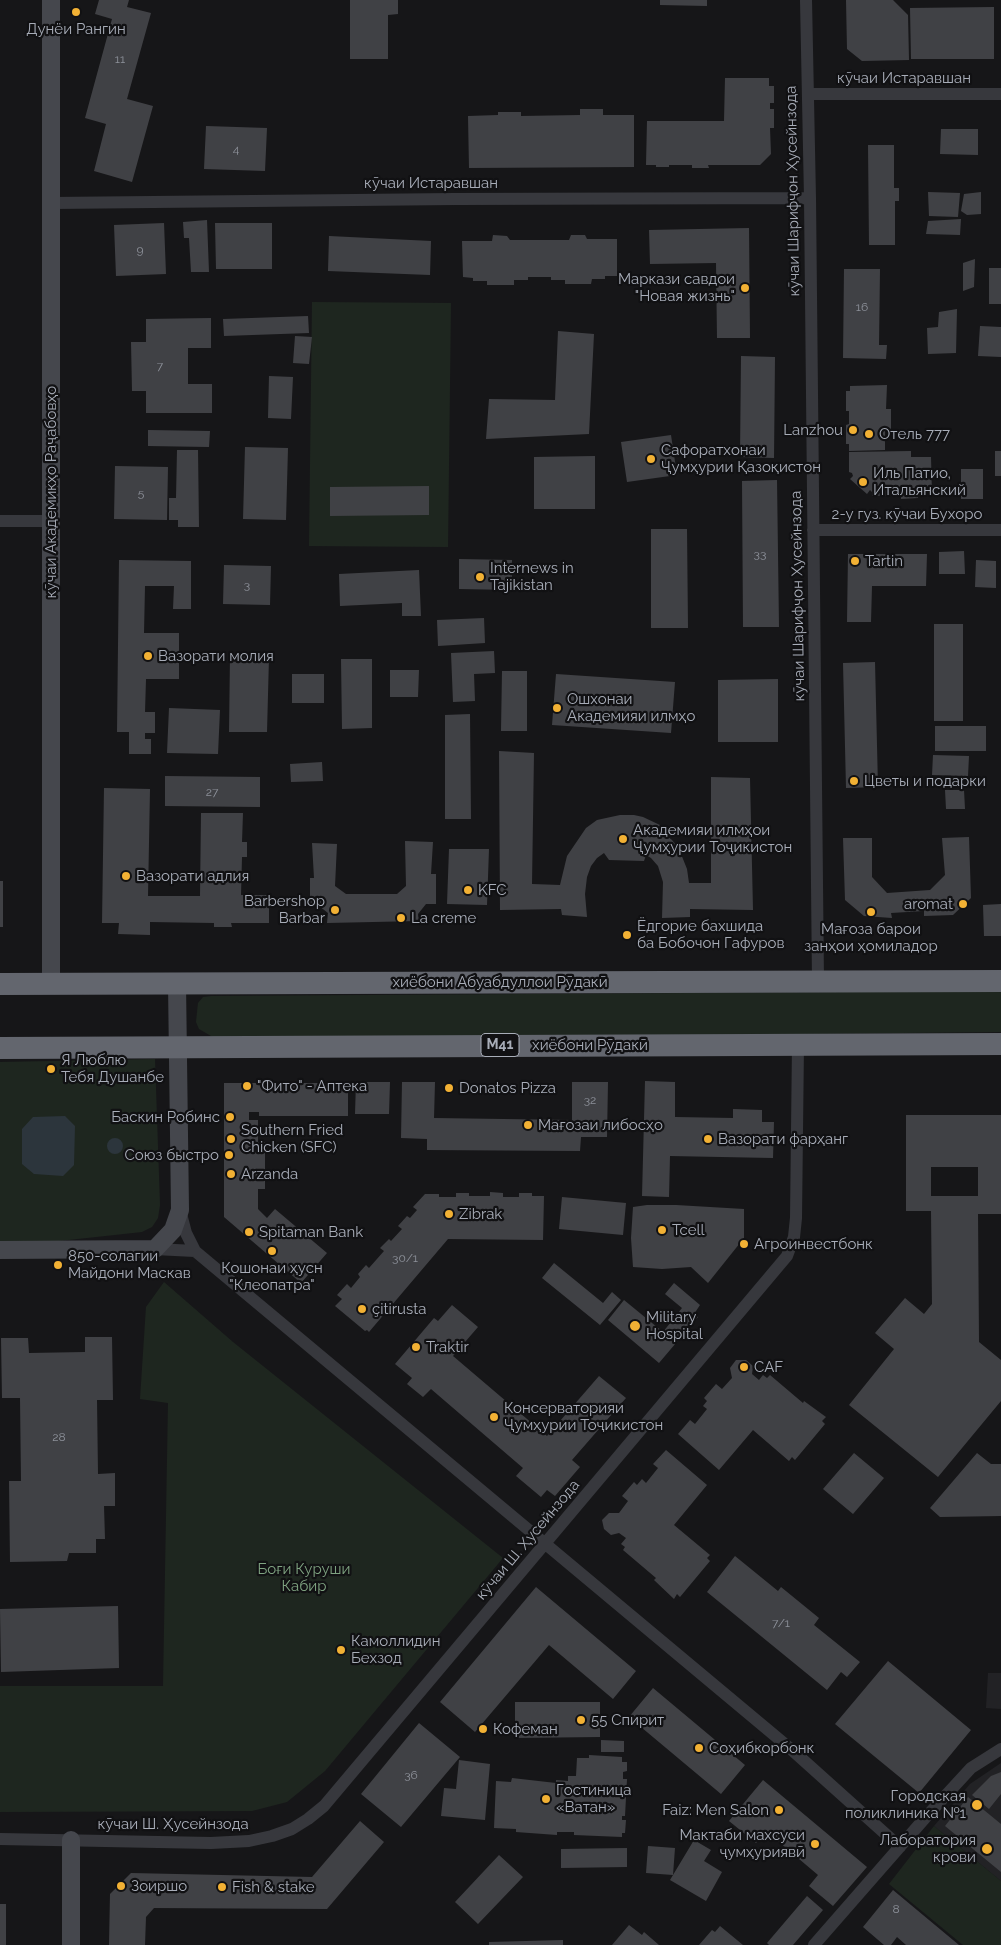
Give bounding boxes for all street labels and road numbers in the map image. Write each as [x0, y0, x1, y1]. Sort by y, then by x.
street label: кӯчаи Истаравшан [837, 69, 971, 87]
street label: кӯчаи Шарифҷон Ҳусейнзода [782, 85, 804, 297]
street label: кӯчаи Истаравшан [364, 174, 498, 192]
street label: кӯчаи Академикҳо Раҷабовҳо [42, 386, 60, 598]
street label: кӯчаи Шарифҷон Ҳусейнзода [787, 490, 809, 702]
street label: 2-у гуз. кӯчаи Бухоро [832, 505, 982, 523]
street label: хиёбони Абуабдуллои Рӯдакӣ [392, 973, 608, 991]
road number: M41 [481, 1034, 519, 1056]
street label: хиёбони Рӯдакӣ [532, 1036, 648, 1054]
street label: кӯчаи Ш. Ҳусейнзода [473, 1476, 583, 1604]
street label: кӯчаи Ш. Ҳусейнзода [97, 1815, 249, 1833]

